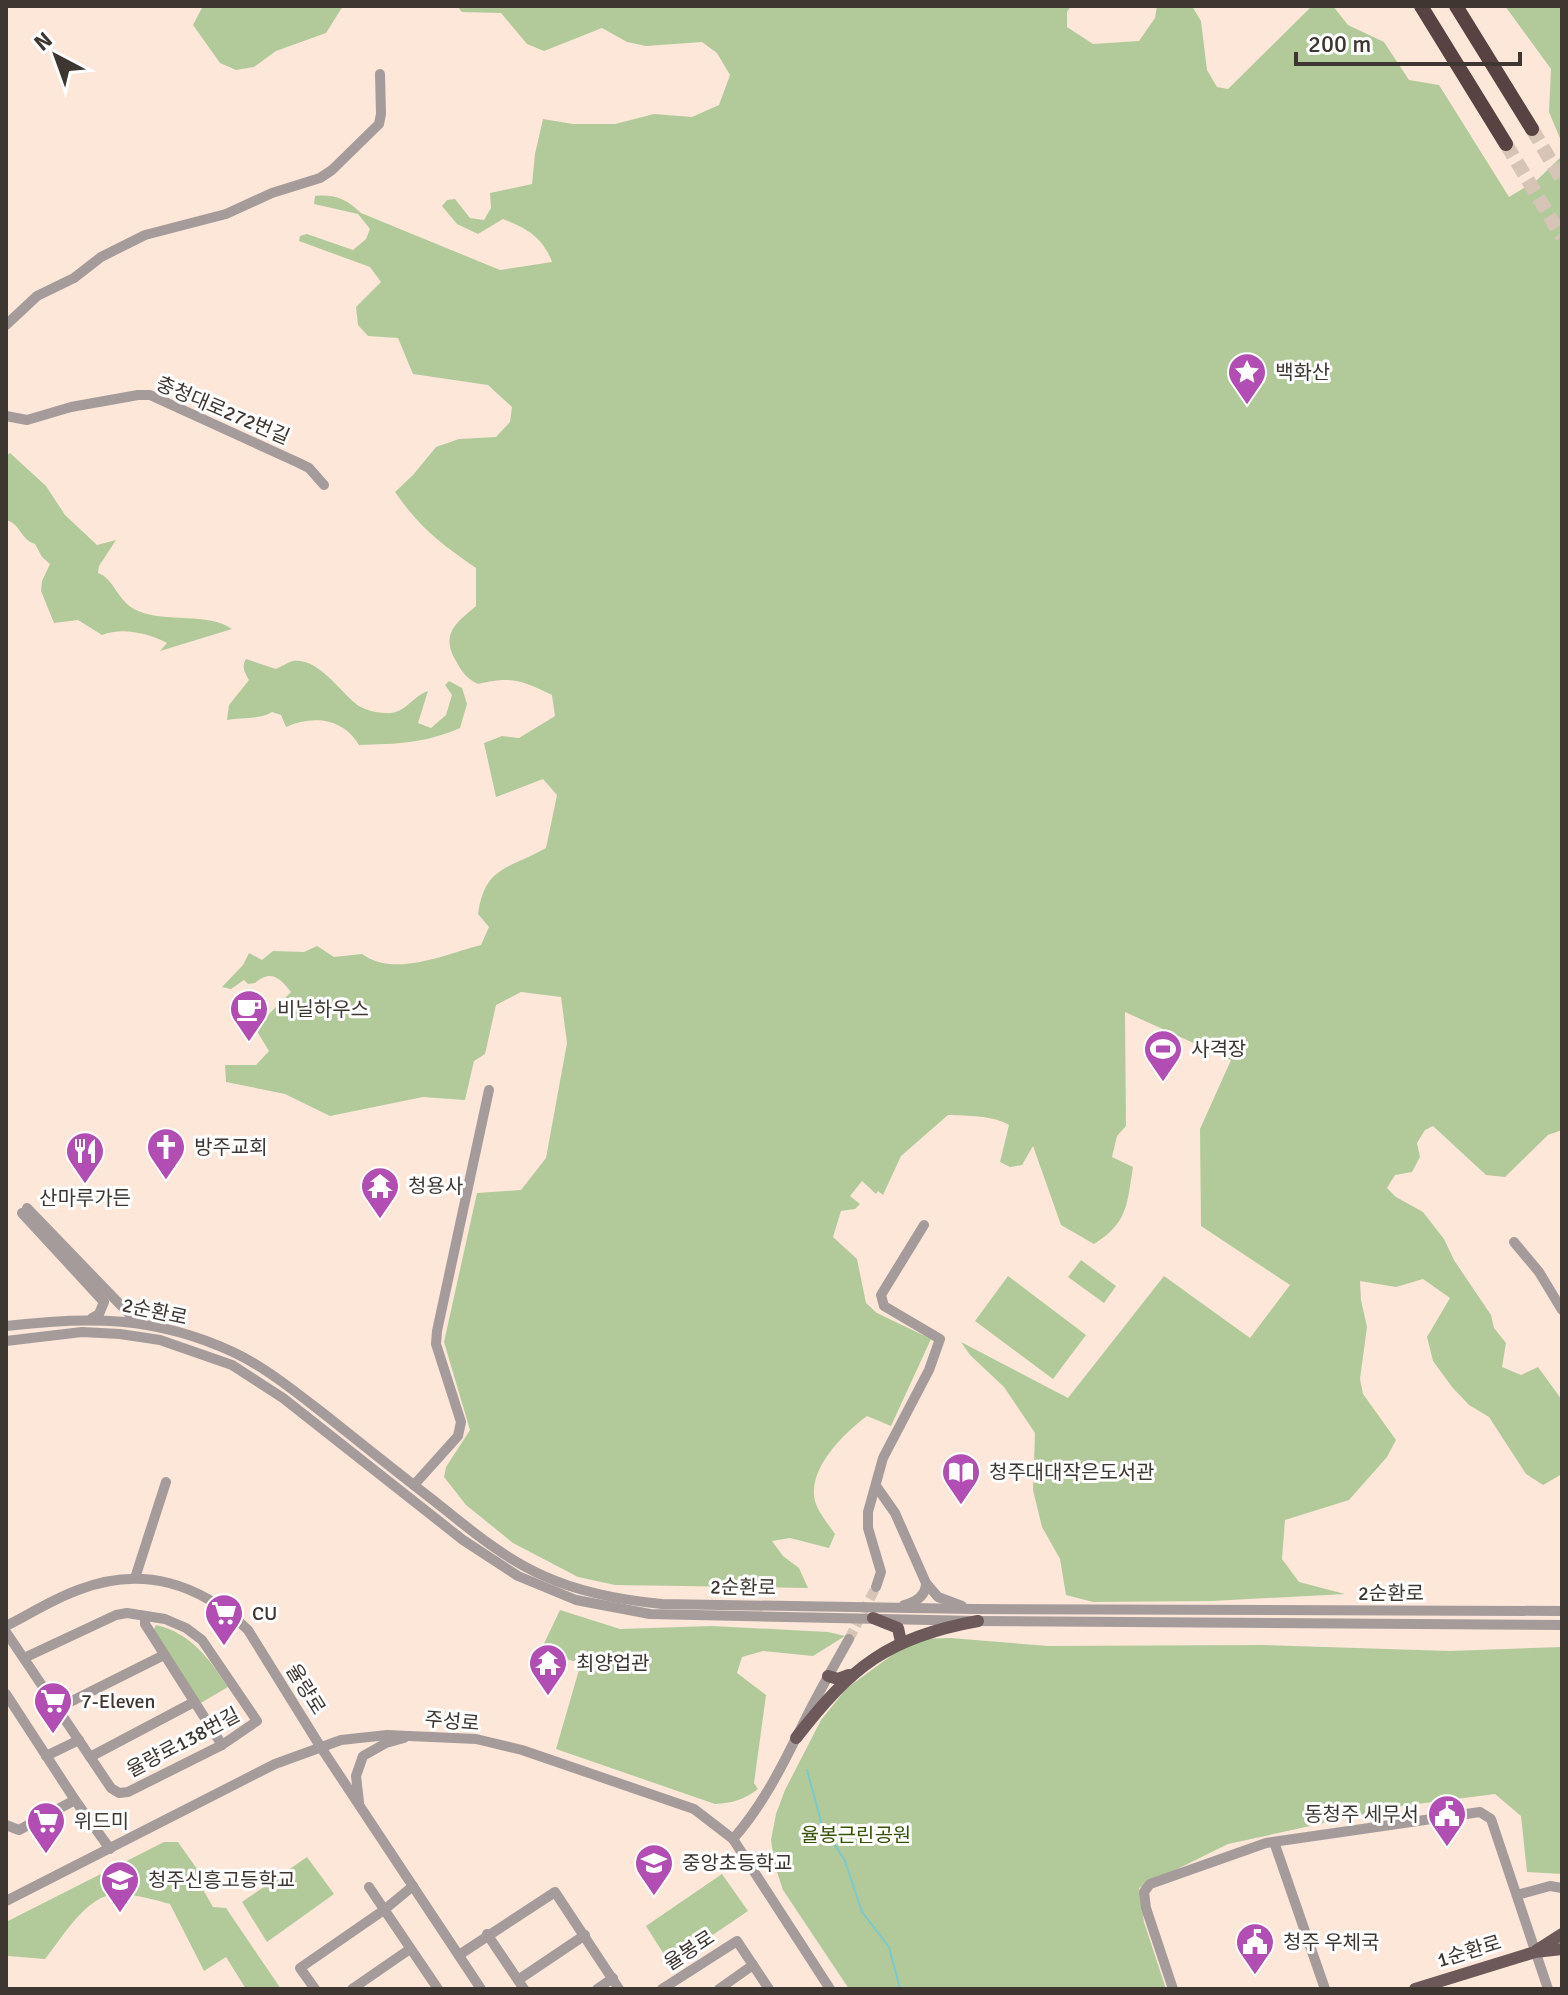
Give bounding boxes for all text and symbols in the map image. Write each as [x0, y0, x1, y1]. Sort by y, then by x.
north arrow [16, 16, 96, 96]
scale bar [1296, 16, 1520, 66]
text: N [29, 26, 58, 56]
text: 200 m [1308, 29, 1371, 59]
place icon: 백화산 [1226, 351, 1268, 406]
place label: 백화산 [1275, 360, 1330, 385]
street label: 충청대로272번길 [152, 371, 293, 450]
cafe icon: 비닐하우스 [228, 988, 270, 1043]
place label: 비닐하우스 [277, 997, 369, 1022]
sports icon: 사격장 [1142, 1028, 1184, 1083]
place label: 사격장 [1191, 1037, 1246, 1062]
church icon: 방주교회 [145, 1126, 187, 1181]
restaurant icon: 산마루가든 [64, 1130, 106, 1185]
place label: 방주교회 [194, 1135, 268, 1160]
temple icon: 청용사 [359, 1165, 401, 1220]
place label: 청용사 [408, 1174, 463, 1199]
place label: 산마루가든 [39, 1186, 131, 1211]
street label: 2순환로 [120, 1292, 190, 1331]
library icon: 청주대대작은도서관 [940, 1451, 982, 1506]
place label: 청주대대작은도서관 [989, 1460, 1155, 1485]
street label: 2순환로 [710, 1574, 776, 1601]
street label: 2순환로 [1358, 1581, 1424, 1606]
supermarket icon: CU [203, 1592, 245, 1647]
place label: CU [252, 1601, 277, 1626]
temple icon: 최양업관 [527, 1642, 569, 1697]
place label: 최양업관 [576, 1651, 650, 1676]
street label: 율량로 [280, 1659, 331, 1719]
supermarket icon: 7-Eleven [32, 1680, 74, 1735]
place label: 7-Eleven [81, 1689, 155, 1714]
street label: 율량로138번길 [122, 1702, 244, 1783]
street label: 주성로 [423, 1707, 481, 1736]
public building icon: 동청주 세무서 [1426, 1793, 1468, 1848]
supermarket icon: 위드미 [25, 1800, 67, 1855]
place label: 동청주 세무서 [1304, 1802, 1419, 1827]
place label: 위드미 [74, 1809, 129, 1834]
park label: 율봉근린공원 [801, 1823, 911, 1848]
school or university icon: 중앙초등학교 [633, 1842, 675, 1897]
place label: 중앙초등학교 [682, 1851, 792, 1876]
school or university icon: 청주신흥고등학교 [99, 1859, 141, 1914]
place label: 청주신흥고등학교 [148, 1868, 295, 1893]
public building icon: 청주 우체국 [1234, 1921, 1276, 1976]
street label: 율봉로 [659, 1925, 719, 1976]
place label: 청주 우체국 [1283, 1930, 1379, 1955]
street label: 1순환로 [1434, 1930, 1504, 1973]

